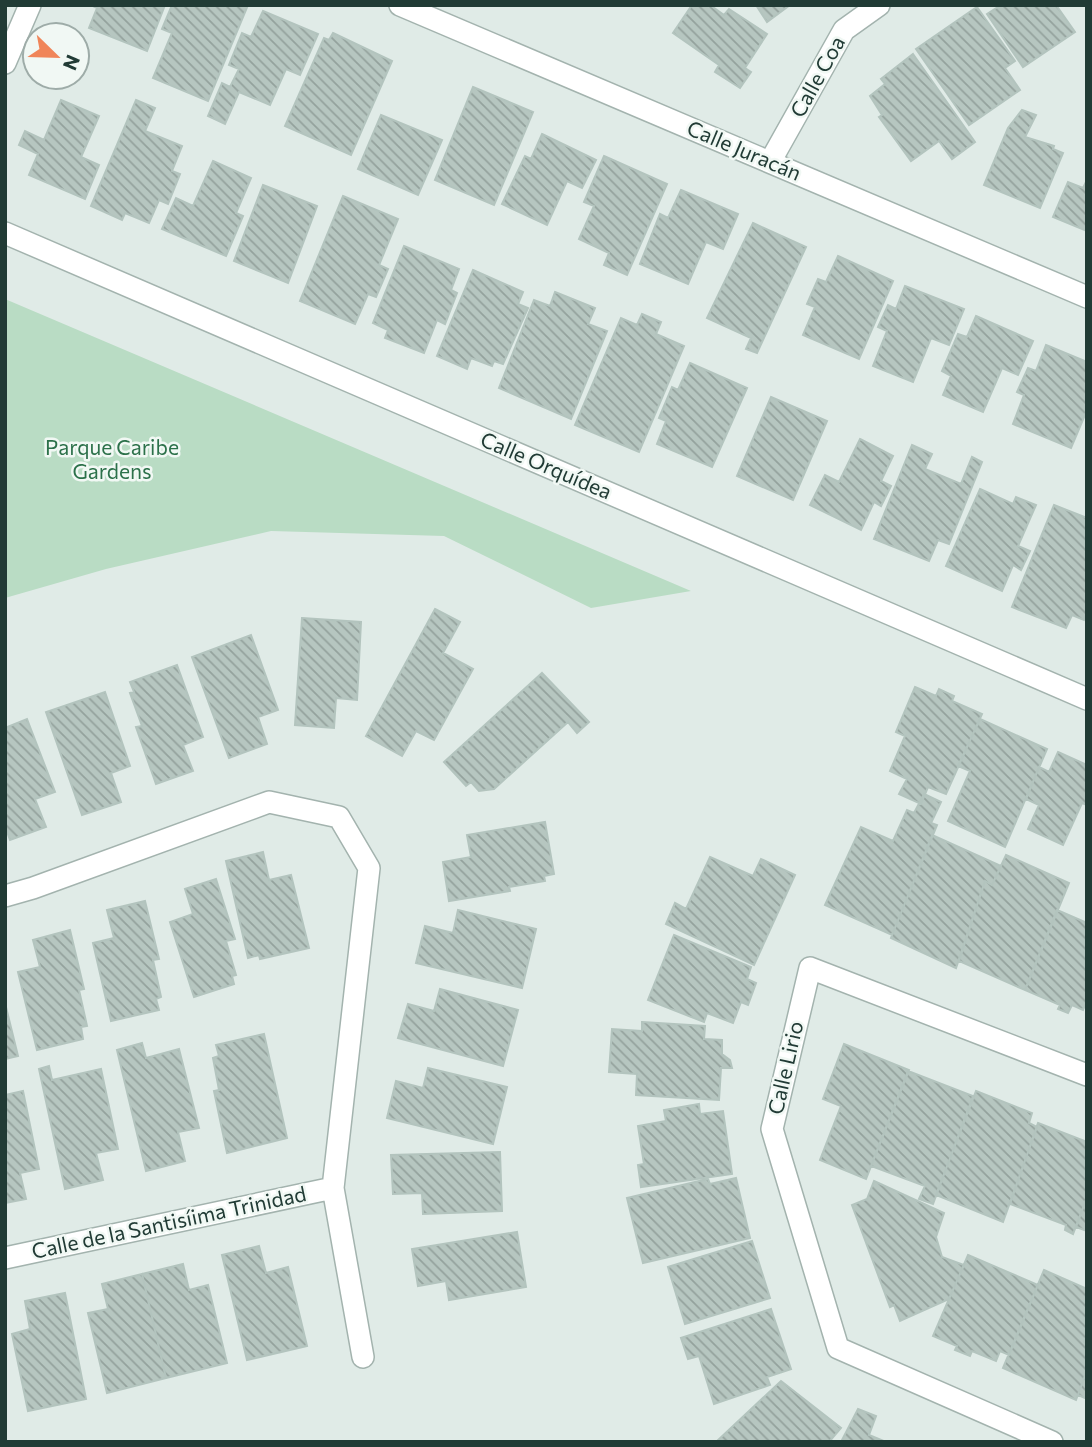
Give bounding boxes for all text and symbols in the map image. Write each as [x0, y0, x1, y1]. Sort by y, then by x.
north arrow [21, 21, 91, 91]
street label: Calle Coa [784, 31, 849, 121]
text: N [59, 52, 85, 74]
street label: Calle Juracán [684, 114, 805, 185]
street label: Calle Orquídea [477, 426, 616, 503]
park label: Parque Caribe Gardens [45, 434, 179, 483]
street label: Calle Lirio [762, 1019, 807, 1117]
street label: Calle de la Santisíima Trinidad [29, 1180, 308, 1263]

